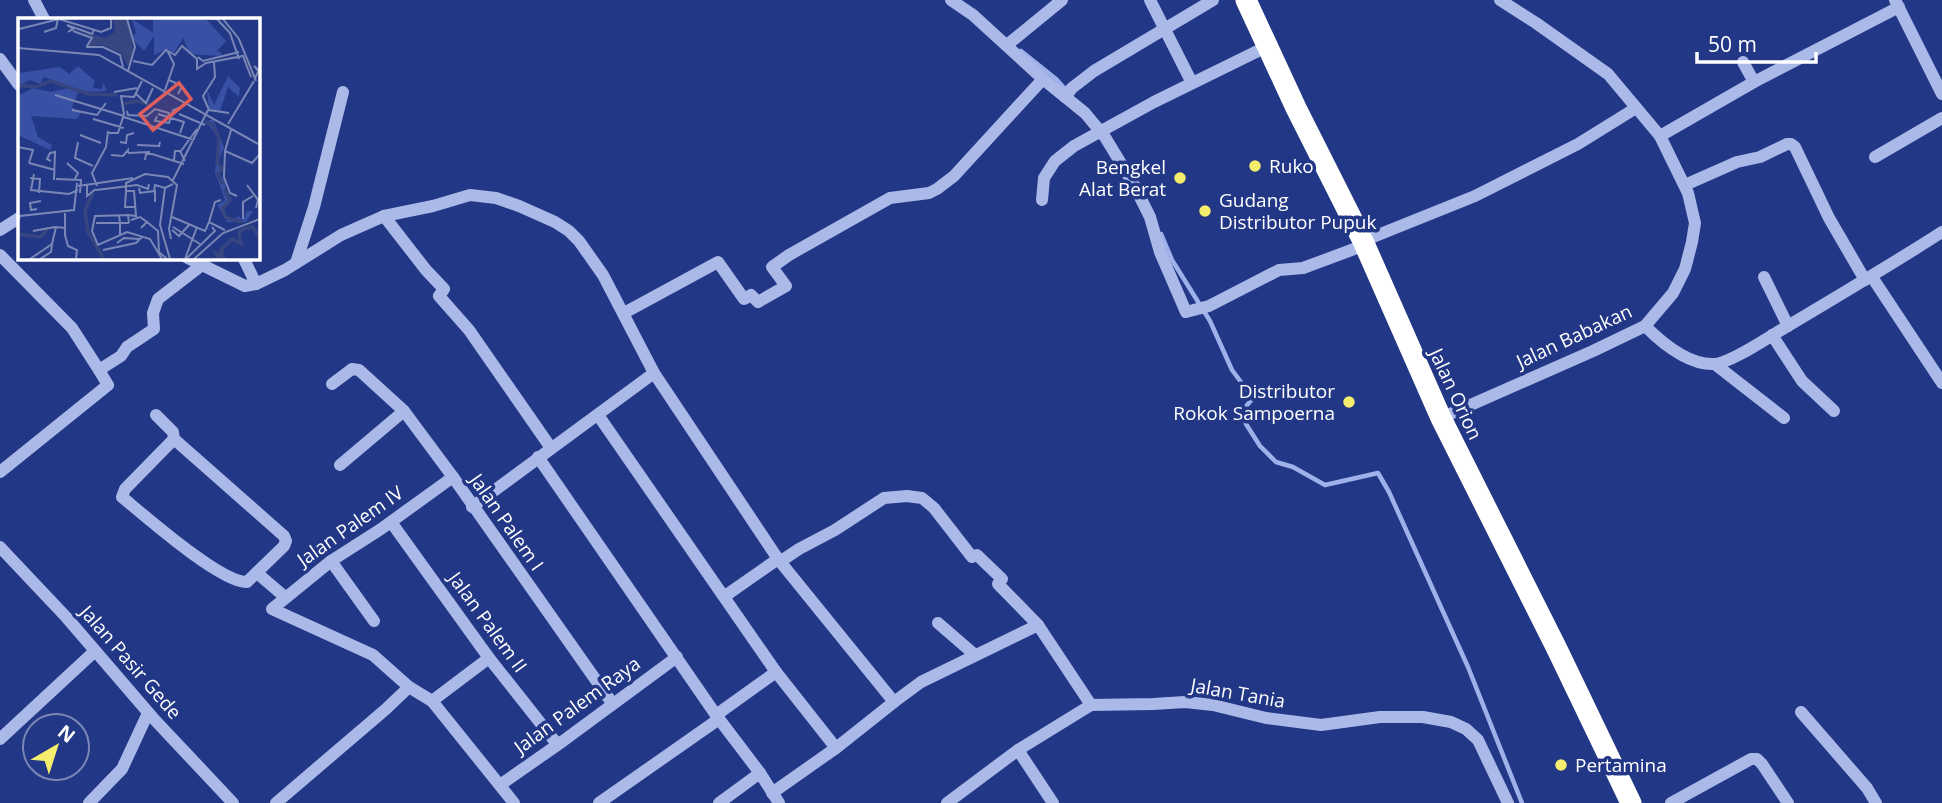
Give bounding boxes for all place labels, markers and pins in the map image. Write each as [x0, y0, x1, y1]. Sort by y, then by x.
place label: Ruko [1269, 153, 1314, 179]
place label: Bengkel Alat Berat [1079, 154, 1166, 202]
marker: Ruko [1247, 158, 1263, 174]
marker: Bengkel Alat Berat [1172, 170, 1188, 186]
place label: Gudang Distributor Pupuk [1219, 187, 1377, 235]
marker: Gudang Distributor Pupuk [1197, 203, 1213, 219]
place label: Distributor Rokok Sampoerna [1173, 378, 1335, 426]
marker: Distributor Rokok Sampoerna [1341, 394, 1357, 410]
place label: Pertamina [1575, 752, 1667, 778]
marker: Pertamina [1553, 757, 1569, 773]

